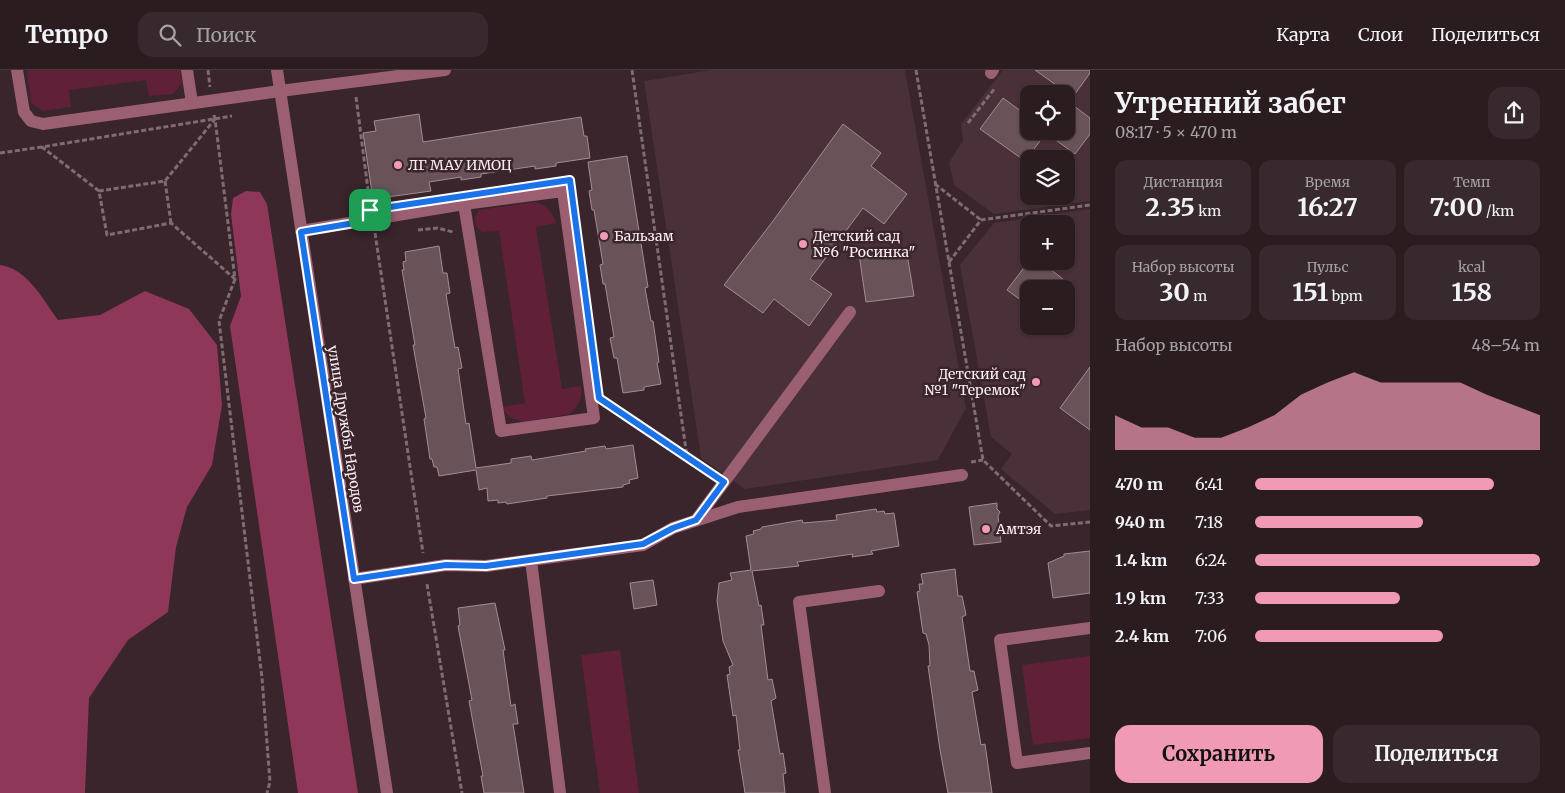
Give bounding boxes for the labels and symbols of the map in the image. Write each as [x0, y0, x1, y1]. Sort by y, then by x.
place label: ЛГ МАУ ИМОЦ [408, 156, 512, 174]
marker: ЛГ МАУ ИМОЦ [392, 159, 404, 171]
pin [349, 189, 391, 231]
place label: Бальзам [614, 227, 674, 245]
place label: Детский сад №6 "Росинка" [813, 227, 915, 261]
marker: Бальзам [598, 230, 610, 242]
marker: Детский сад №6 "Росинка" [797, 238, 809, 250]
street label: улица Дружбы Народов [324, 344, 368, 514]
place label: Детский сад №1 "Теремок" [924, 365, 1026, 399]
marker: Детский сад №1 "Теремок" [1030, 376, 1042, 388]
place label: Амтэя [995, 520, 1041, 538]
marker: Амтэя [980, 523, 992, 535]

